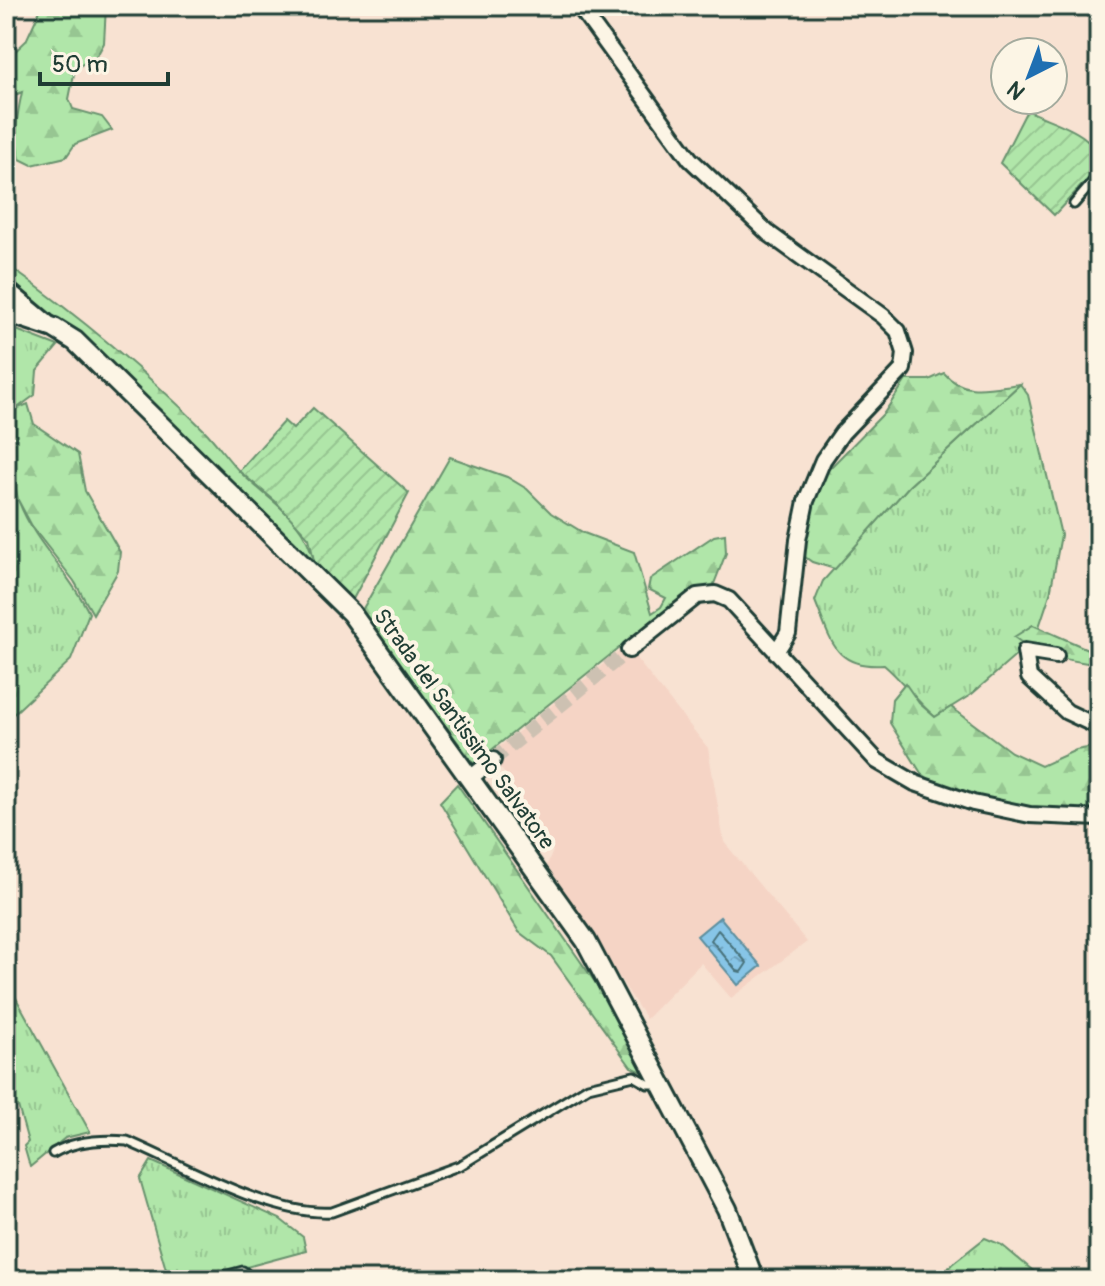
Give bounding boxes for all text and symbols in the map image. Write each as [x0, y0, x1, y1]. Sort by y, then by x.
scale bar [40, 36, 168, 86]
north arrow [989, 36, 1069, 116]
text: 50 m [52, 50, 108, 79]
text: N [1001, 75, 1031, 106]
street label: Strada del Santissimo Salvatore [367, 603, 561, 855]

